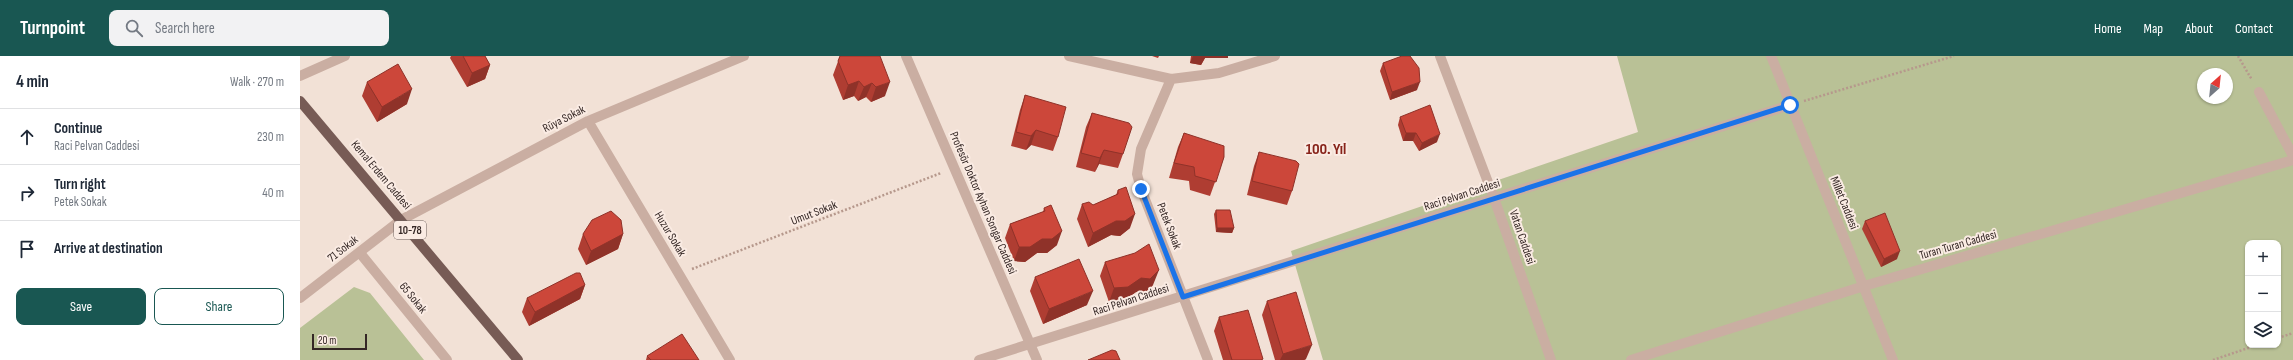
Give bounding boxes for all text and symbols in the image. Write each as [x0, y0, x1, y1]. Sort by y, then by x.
search box [109, 10, 389, 46]
text: Turnpoint [20, 17, 85, 40]
icon: search [123, 17, 145, 39]
text: Search here [155, 19, 215, 38]
text: Home [2094, 20, 2122, 37]
text: Map [2144, 20, 2163, 37]
text: About [2185, 20, 2213, 37]
text: Contact [2235, 20, 2273, 37]
north arrow [2197, 68, 2233, 104]
text: 4 min [16, 72, 49, 92]
text: Walk · 270 m [230, 74, 284, 90]
route start [1781, 96, 1799, 114]
street label: Rüya Sokak [540, 102, 588, 136]
text: Continue [54, 119, 103, 138]
icon: ahead [16, 126, 38, 148]
text: 230 m [257, 129, 284, 145]
street label: Profesör Doktor Ayhan Songar Caddesi [946, 130, 1020, 276]
street label: Kemal Erdem Caddesi [348, 137, 414, 213]
text: Raci Pelvan Caddesi [54, 138, 139, 154]
district label: 100. Yıl [1306, 140, 1346, 159]
street label: Millet Caddesi [1827, 174, 1861, 232]
text: Turn right [54, 175, 106, 194]
street label: Raci Pelvan Caddesi [1422, 176, 1502, 214]
route end [1132, 180, 1150, 198]
icon: right [16, 182, 38, 204]
text: 40 m [262, 185, 284, 201]
text: Petek Sokak [54, 194, 107, 210]
street label: Umut Sokak [789, 197, 840, 229]
street label: Petek Sokak [1153, 201, 1185, 252]
street label: Vatan Caddesi [1506, 208, 1538, 266]
street label: Huzur Sokak [651, 209, 689, 260]
road number: 10-78 [394, 221, 426, 239]
street label: Turan Turan Caddesi [1918, 227, 1998, 263]
street label: 71 Sokak [325, 232, 362, 266]
icon: arrive [16, 238, 38, 260]
text: Arrive at destination [54, 239, 163, 258]
map controls [2245, 240, 2281, 348]
button: + [2245, 240, 2281, 276]
button: − [2245, 276, 2281, 312]
street label: 65 Sokak [396, 279, 430, 317]
street label: Raci Pelvan Caddesi [1091, 281, 1171, 319]
button: Save [16, 288, 146, 325]
button: Share [154, 288, 284, 325]
button: layers [2245, 312, 2281, 348]
scale bar [312, 332, 367, 351]
text: 20 m [318, 334, 336, 347]

